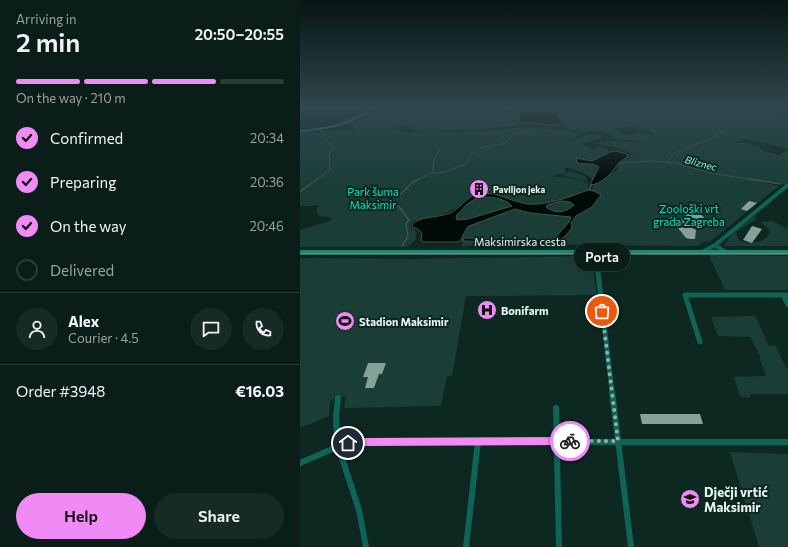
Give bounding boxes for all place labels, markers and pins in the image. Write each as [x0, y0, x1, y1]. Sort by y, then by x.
building icon: Paviljon jeka [468, 178, 490, 200]
place label: Paviljon jeka [493, 184, 546, 195]
callout: Porta [574, 243, 630, 271]
pin [585, 294, 619, 328]
hospital icon: Bonifarm [476, 299, 498, 321]
place label: Bonifarm [501, 304, 549, 317]
sports icon: Stadion Maksimir [334, 310, 356, 332]
place label: Stadion Maksimir [359, 315, 449, 328]
pin [331, 426, 365, 460]
place label: Dječji vrtić Maksimir [704, 484, 768, 515]
school or university icon: Dječji vrtić Maksimir [679, 488, 701, 510]

